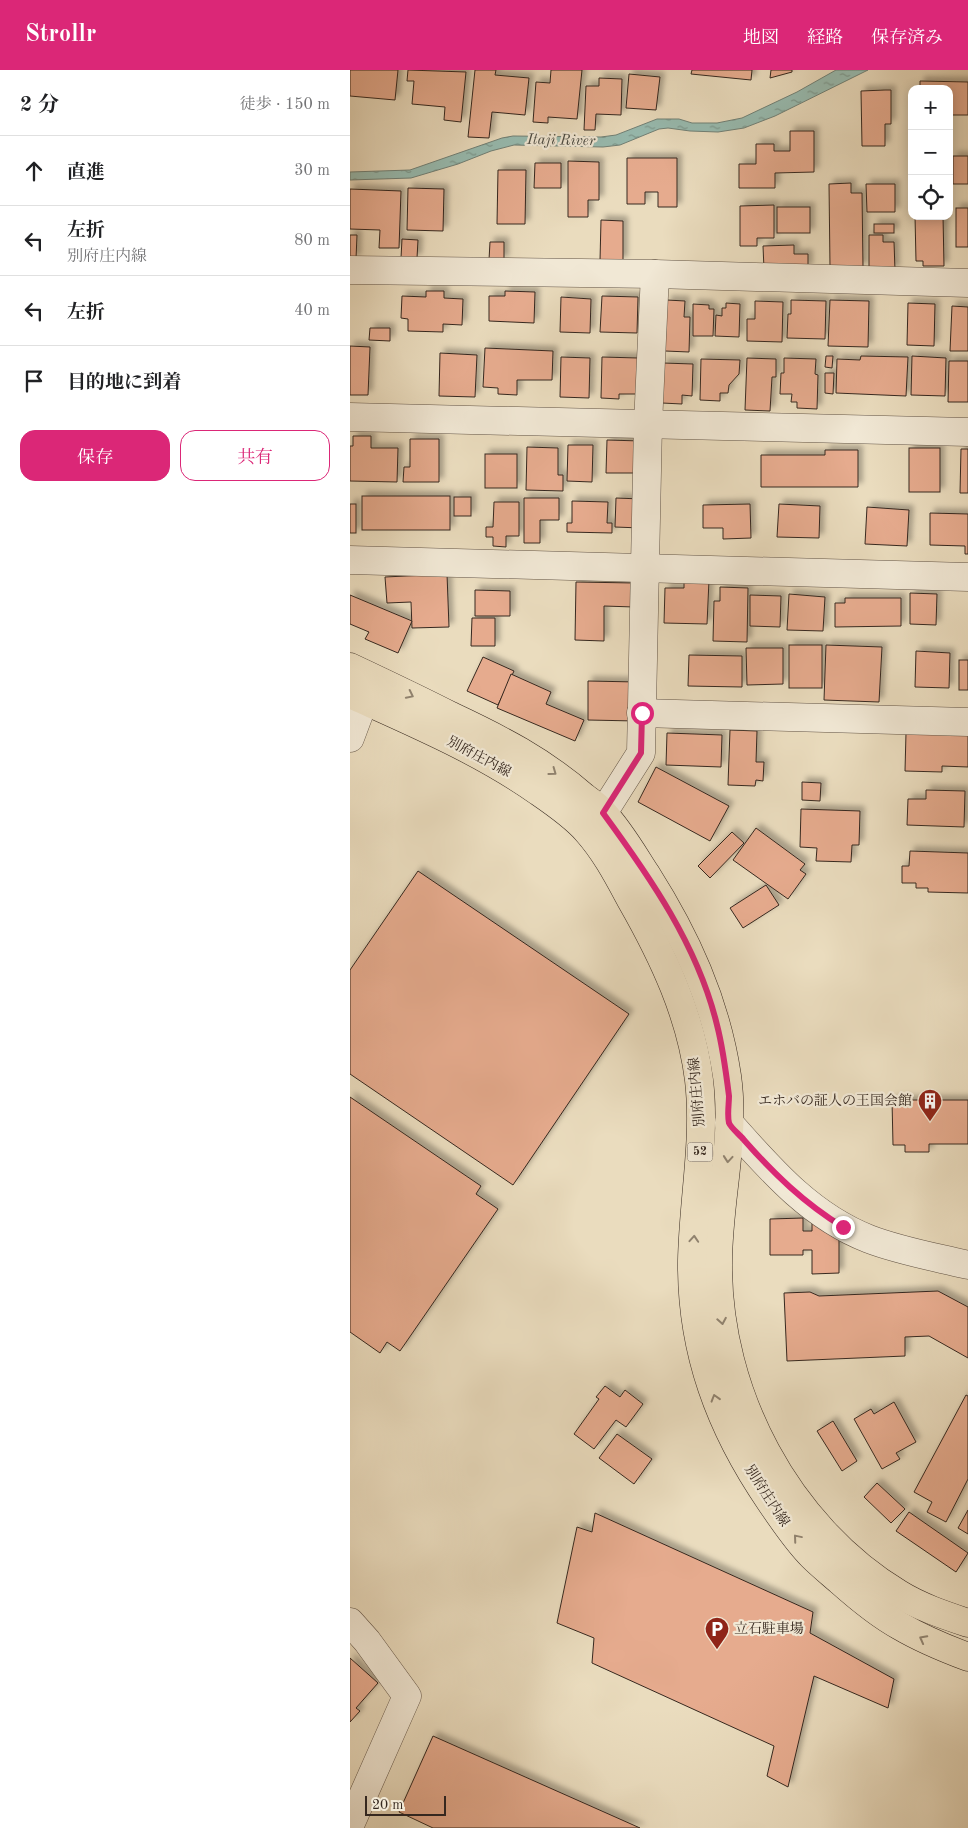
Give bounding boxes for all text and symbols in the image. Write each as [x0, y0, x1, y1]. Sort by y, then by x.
text: Strollr [25, 23, 96, 47]
text: 地図 [743, 29, 779, 47]
text: 経路 [807, 29, 843, 47]
text: 保存済み [871, 29, 943, 47]
map controls [908, 85, 953, 220]
button: + [908, 85, 953, 130]
text: 2 分 [20, 95, 59, 116]
text: 徒歩 · 150 m [240, 97, 330, 113]
button: − [908, 130, 953, 175]
water label: Itaji River [526, 133, 596, 149]
icon: ahead [20, 157, 48, 185]
text: 30 m [294, 163, 330, 179]
text: 直進 [67, 164, 105, 183]
button: locate [908, 175, 953, 220]
text: 左折 [67, 222, 105, 241]
icon: left [20, 227, 48, 255]
text: 80 m [294, 233, 330, 249]
text: 別府庄内線 [67, 249, 147, 265]
icon: left [20, 297, 48, 325]
text: 40 m [294, 303, 330, 319]
text: 左折 [67, 304, 105, 323]
icon: arrive [20, 367, 48, 395]
text: 目的地に到着 [67, 374, 181, 393]
button: 保存 [20, 430, 170, 481]
button: 共有 [180, 430, 330, 481]
one-way arrow [405, 689, 414, 700]
route start [631, 702, 654, 725]
street label: 別府庄内線 [445, 734, 514, 780]
one-way arrow [547, 766, 557, 775]
street label: 別府庄内線 [686, 1057, 707, 1128]
building icon: エホバの証人の王国会館 [917, 1088, 943, 1122]
place label: エホバの証人の王国会館 [758, 1093, 912, 1108]
road number: 52 [688, 1142, 712, 1162]
one-way arrow [723, 1155, 734, 1163]
route end [832, 1216, 855, 1239]
one-way arrow [688, 1234, 699, 1242]
one-way arrow [717, 1316, 727, 1325]
one-way arrow [711, 1395, 721, 1403]
street label: 別府庄内線 [742, 1462, 793, 1529]
one-way arrow [793, 1535, 802, 1544]
parking icon: 立石駐車場 [704, 1616, 730, 1650]
place label: 立石駐車場 [734, 1621, 804, 1636]
one-way arrow [919, 1635, 928, 1645]
scale bar [365, 1793, 446, 1816]
text: 20 m [372, 1798, 403, 1812]

